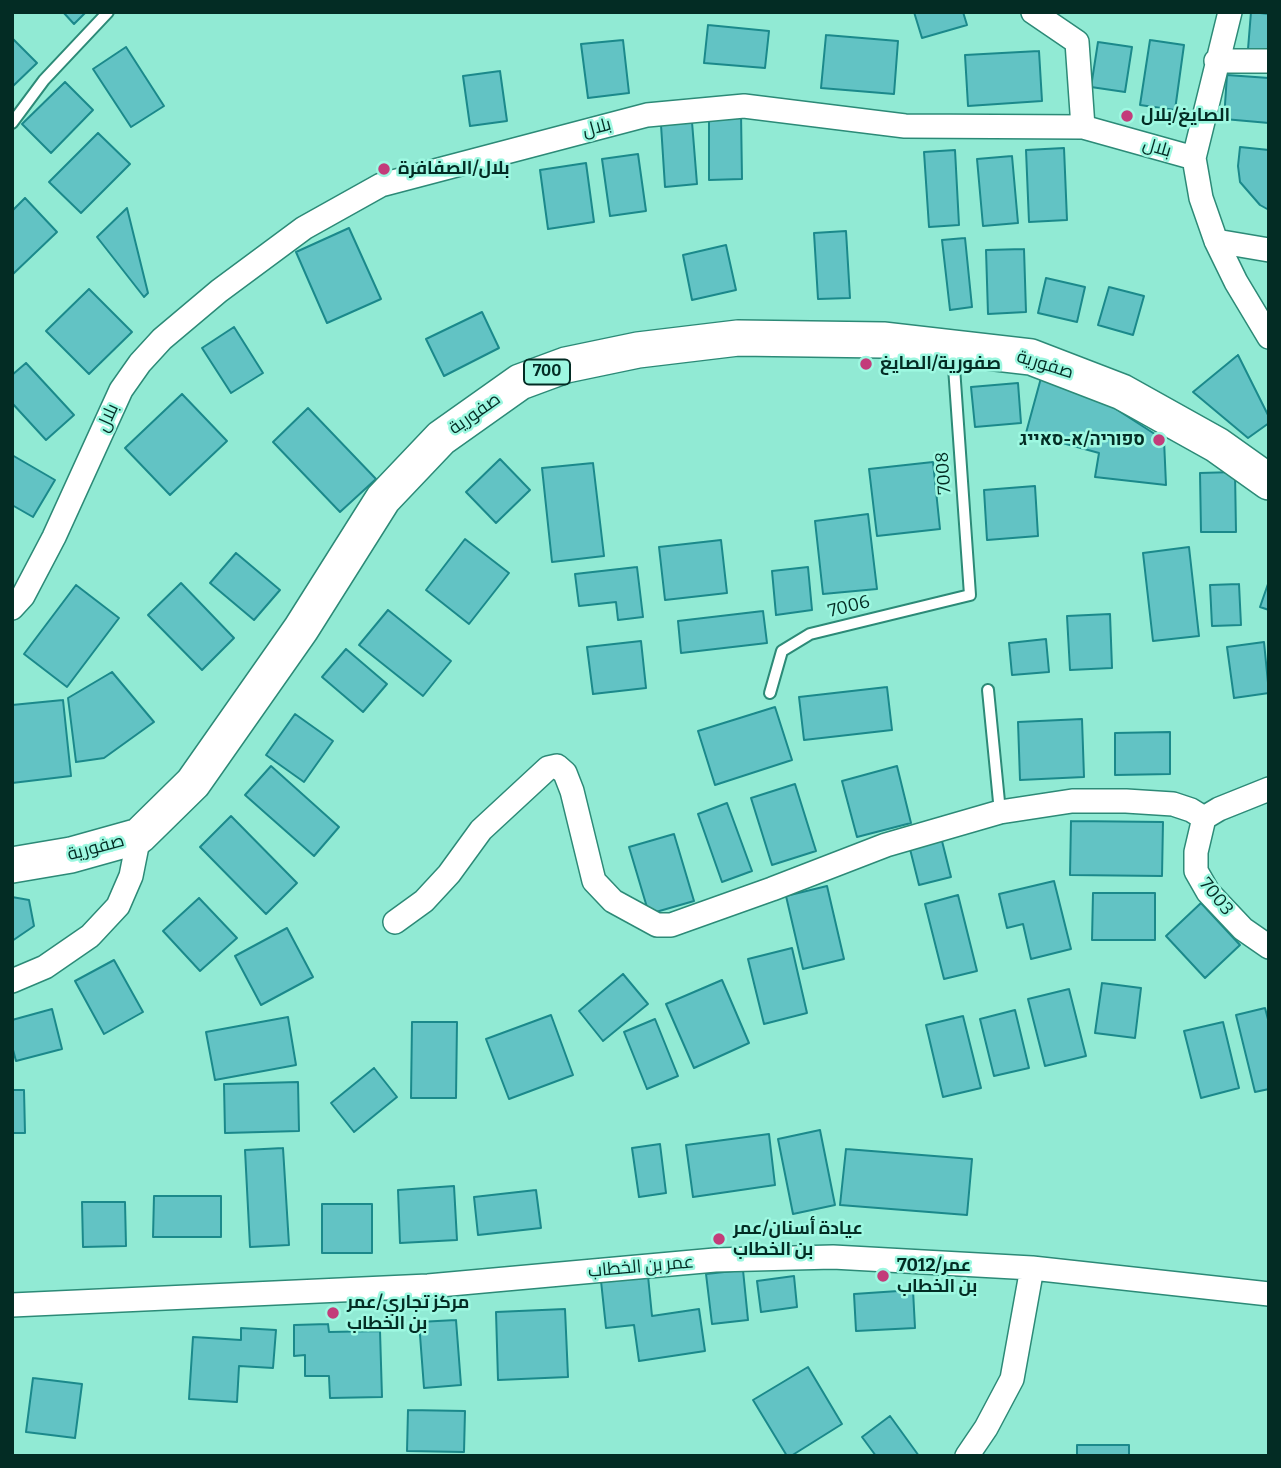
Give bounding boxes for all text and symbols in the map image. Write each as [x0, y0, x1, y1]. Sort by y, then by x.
place label: الصايغ/بلال [1141, 105, 1230, 127]
marker: الصايغ/بلال [1119, 108, 1135, 124]
street label: بلال [580, 114, 614, 142]
street label: بلال [1140, 134, 1174, 162]
place label: بلال/الصفافرة [398, 158, 510, 180]
marker: بلال/الصفافرة [376, 161, 392, 177]
street label: صفورية [1014, 346, 1076, 384]
place label: صفورية/الصايغ [880, 353, 1001, 375]
marker: صفورية/الصايغ [858, 356, 874, 372]
road number: 700 [524, 360, 570, 384]
street label: صفورية [445, 389, 505, 439]
street label: بلال [92, 400, 124, 436]
place label: ספוריה/א-סאייג [1020, 429, 1145, 451]
marker: ספוריה/א-סאייג [1151, 432, 1167, 448]
street label: 7008 [932, 451, 956, 495]
street label: 7006 [826, 591, 872, 623]
street label: صفورية [65, 830, 127, 866]
street label: 7003 [1194, 874, 1238, 920]
place label: عيادة أسنان/عمر بن الخطاب [733, 1218, 863, 1260]
marker: عيادة أسنان/عمر بن الخطاب [711, 1231, 727, 1247]
street label: عمر بن الخطاب [587, 1252, 695, 1282]
place label: 7012/عمر بن الخطاب [897, 1255, 977, 1298]
marker: 7012/عمر بن الخطاب [875, 1268, 891, 1284]
place label: مركز تجاري/عمر بن الخطاب [347, 1292, 469, 1334]
marker: مركز تجاري/عمر بن الخطاب [325, 1305, 341, 1321]

